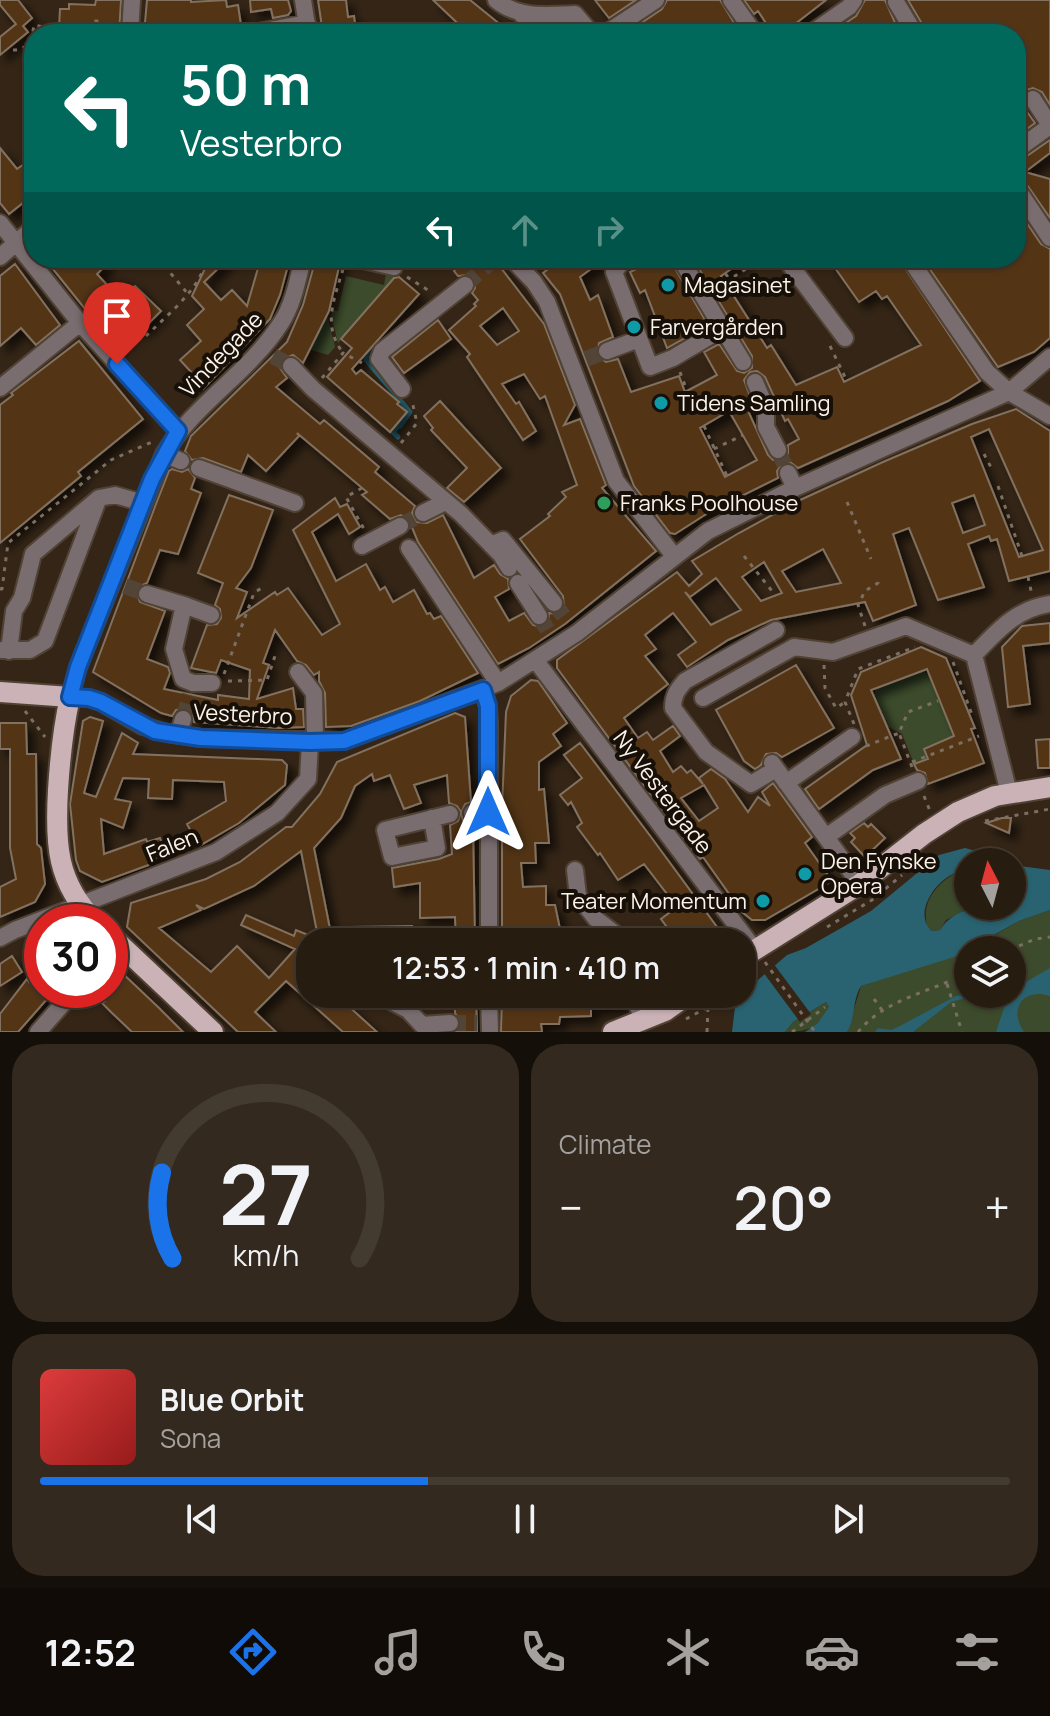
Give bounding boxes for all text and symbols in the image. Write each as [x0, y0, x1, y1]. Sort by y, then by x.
text: 50 m [180, 45, 311, 122]
icon: left [48, 56, 152, 160]
text: Vesterbro [180, 118, 342, 167]
icon: left [419, 208, 463, 252]
icon: ahead [503, 208, 547, 252]
icon: right [587, 208, 631, 252]
place label: Magasinet [684, 270, 791, 300]
marker: Magasinet [659, 276, 677, 294]
pin [83, 282, 151, 364]
icon: arrive [95, 294, 139, 338]
street label: Vindegade [173, 305, 269, 403]
place label: Farvergården [650, 312, 783, 342]
marker: Farvergården [625, 318, 643, 336]
place label: Tidens Samling [677, 388, 831, 418]
marker: Tidens Samling [652, 394, 670, 412]
place label: Franks Poolhouse [620, 488, 799, 518]
marker: Franks Poolhouse [595, 494, 613, 512]
street label: Vesterbro [193, 696, 293, 732]
street label: Ny Vestergade [607, 724, 719, 860]
position arrow [446, 770, 530, 854]
street label: Falen [142, 821, 202, 869]
place label: Den Fynske Opera [821, 846, 937, 901]
north arrow [954, 848, 1026, 920]
map controls [954, 848, 1026, 1008]
marker: Den Fynske Opera [796, 865, 814, 883]
place label: Teater Momentum [561, 886, 747, 916]
marker: Teater Momentum [754, 892, 772, 910]
speed limit sign: 30 [24, 904, 128, 1008]
button: layers [954, 936, 1026, 1008]
text: 12:53 · 1 min · 410 m [392, 947, 660, 988]
text: Climate [559, 1126, 651, 1162]
text: 27 [219, 1136, 312, 1250]
text: 20° [733, 1166, 834, 1248]
text: − [559, 1177, 583, 1237]
text: + [985, 1177, 1010, 1237]
text: km/h [232, 1236, 299, 1275]
text: Blue Orbit [160, 1379, 305, 1420]
text: Sona [160, 1420, 221, 1456]
icon: previous [180, 1497, 224, 1541]
icon: pause [503, 1497, 547, 1541]
icon: next [826, 1497, 870, 1541]
icon: directions [225, 1624, 281, 1680]
icon: music [370, 1624, 426, 1680]
icon: phone [515, 1624, 571, 1680]
icon: climate [660, 1624, 716, 1680]
icon: car [804, 1624, 860, 1680]
icon: filters [949, 1624, 1005, 1680]
text: 12:52 [44, 1628, 136, 1677]

